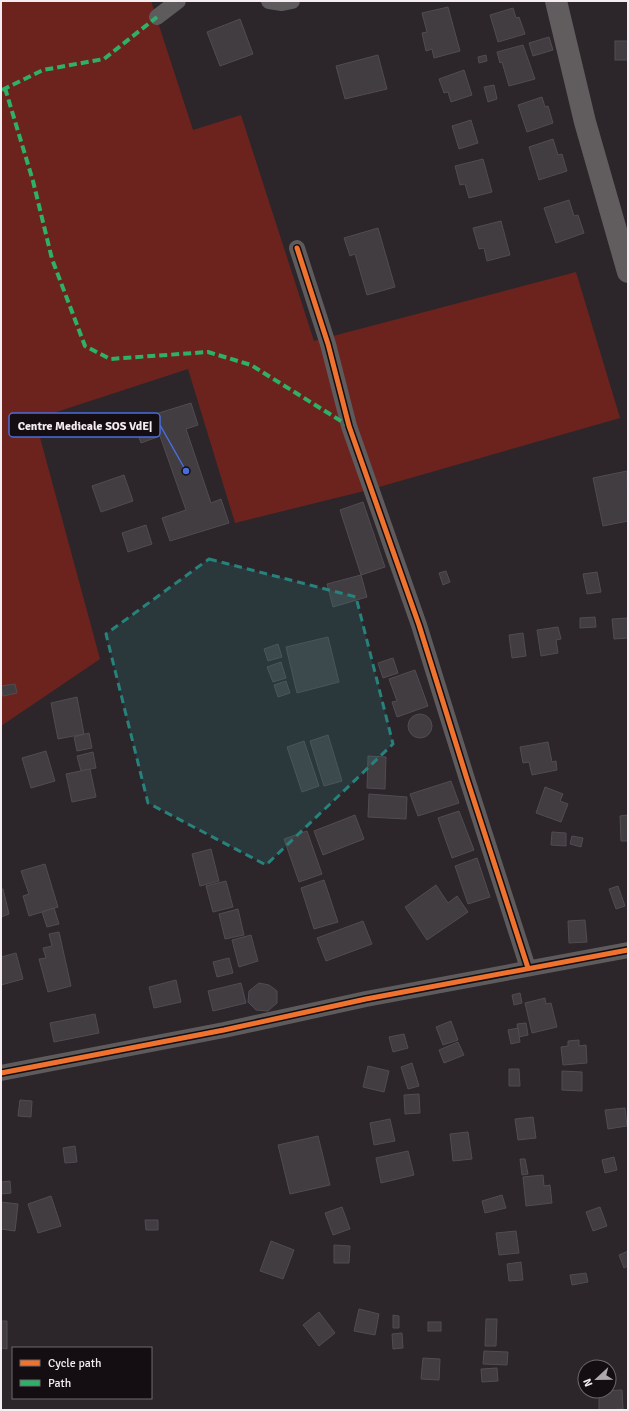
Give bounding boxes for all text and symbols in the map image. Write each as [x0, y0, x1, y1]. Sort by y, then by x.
callout: Centre Medicale SOS VdE| [9, 413, 160, 437]
text: Centre Medicale SOS VdE| [18, 419, 152, 434]
legend [12, 1347, 152, 1399]
text: Cycle path [48, 1356, 101, 1371]
north arrow [577, 1359, 617, 1399]
text: Path [48, 1376, 71, 1391]
text: N [581, 1377, 596, 1389]

